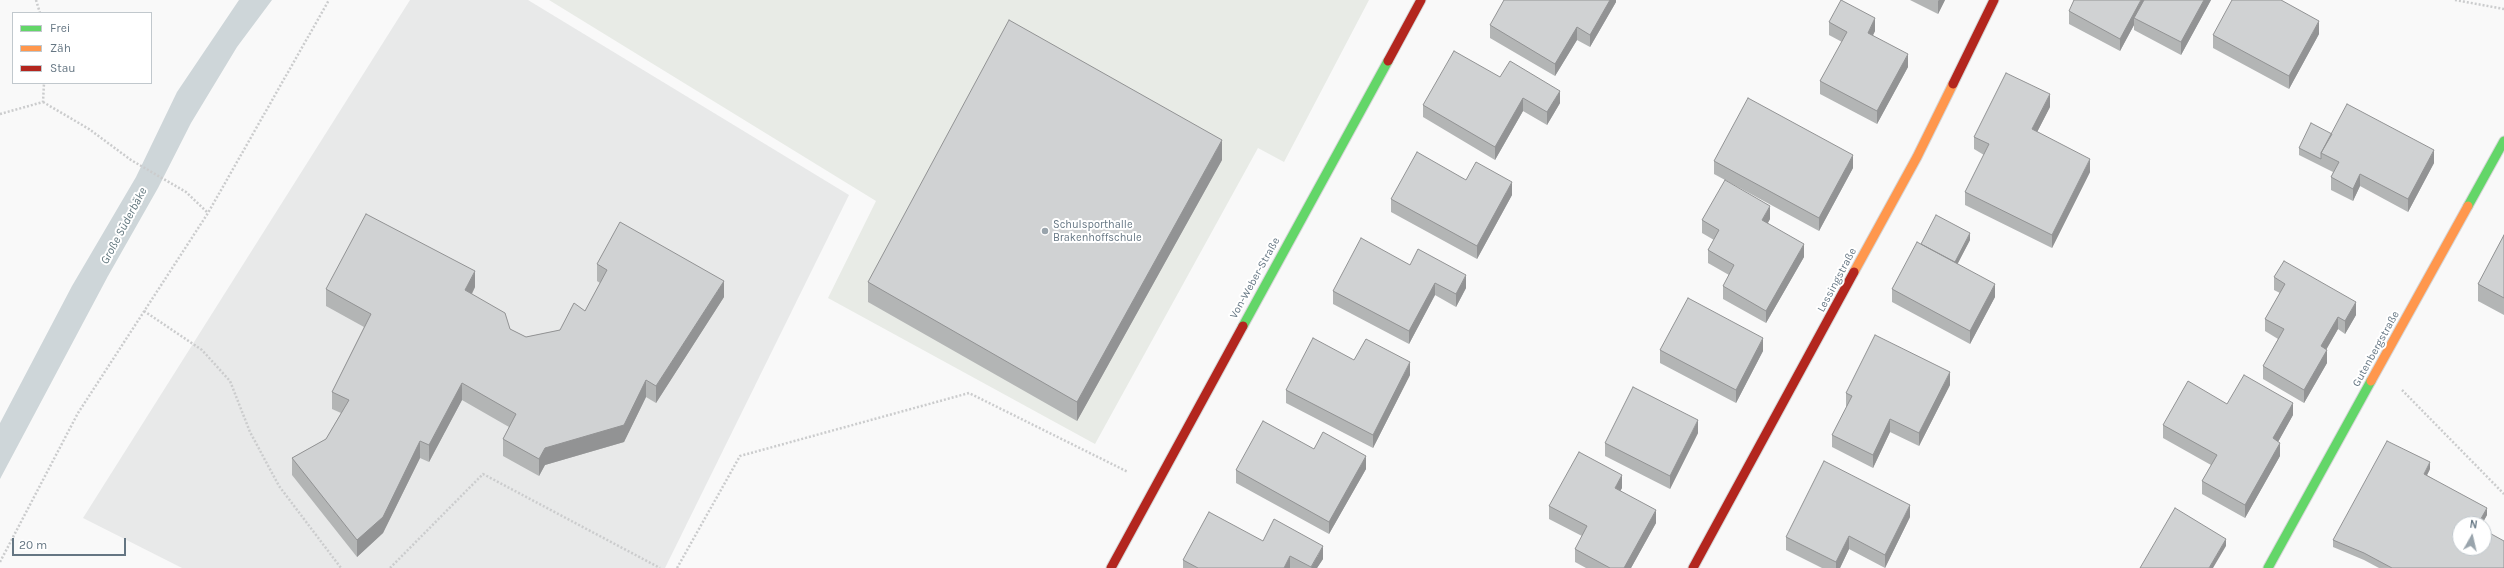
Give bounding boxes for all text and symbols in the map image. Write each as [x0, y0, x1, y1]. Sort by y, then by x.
legend [12, 12, 152, 84]
text: Frei [50, 21, 70, 35]
text: Zäh [50, 41, 71, 55]
text: Stau [50, 61, 76, 75]
water label: Große Süderbäke [98, 185, 150, 267]
place label: Schulsporthalle Brakenhoffschule [1053, 218, 1142, 244]
marker: Schulsporthalle Brakenhoffschule [1040, 226, 1050, 236]
street label: Von-Weber-Straße [1227, 235, 1283, 321]
street label: Lessingstraße [1815, 246, 1859, 314]
street label: Gutenbergstraße [2350, 309, 2402, 389]
north arrow [2452, 516, 2492, 556]
text: N [2469, 518, 2478, 532]
scale bar [14, 530, 128, 556]
text: 20 m [19, 538, 47, 552]

